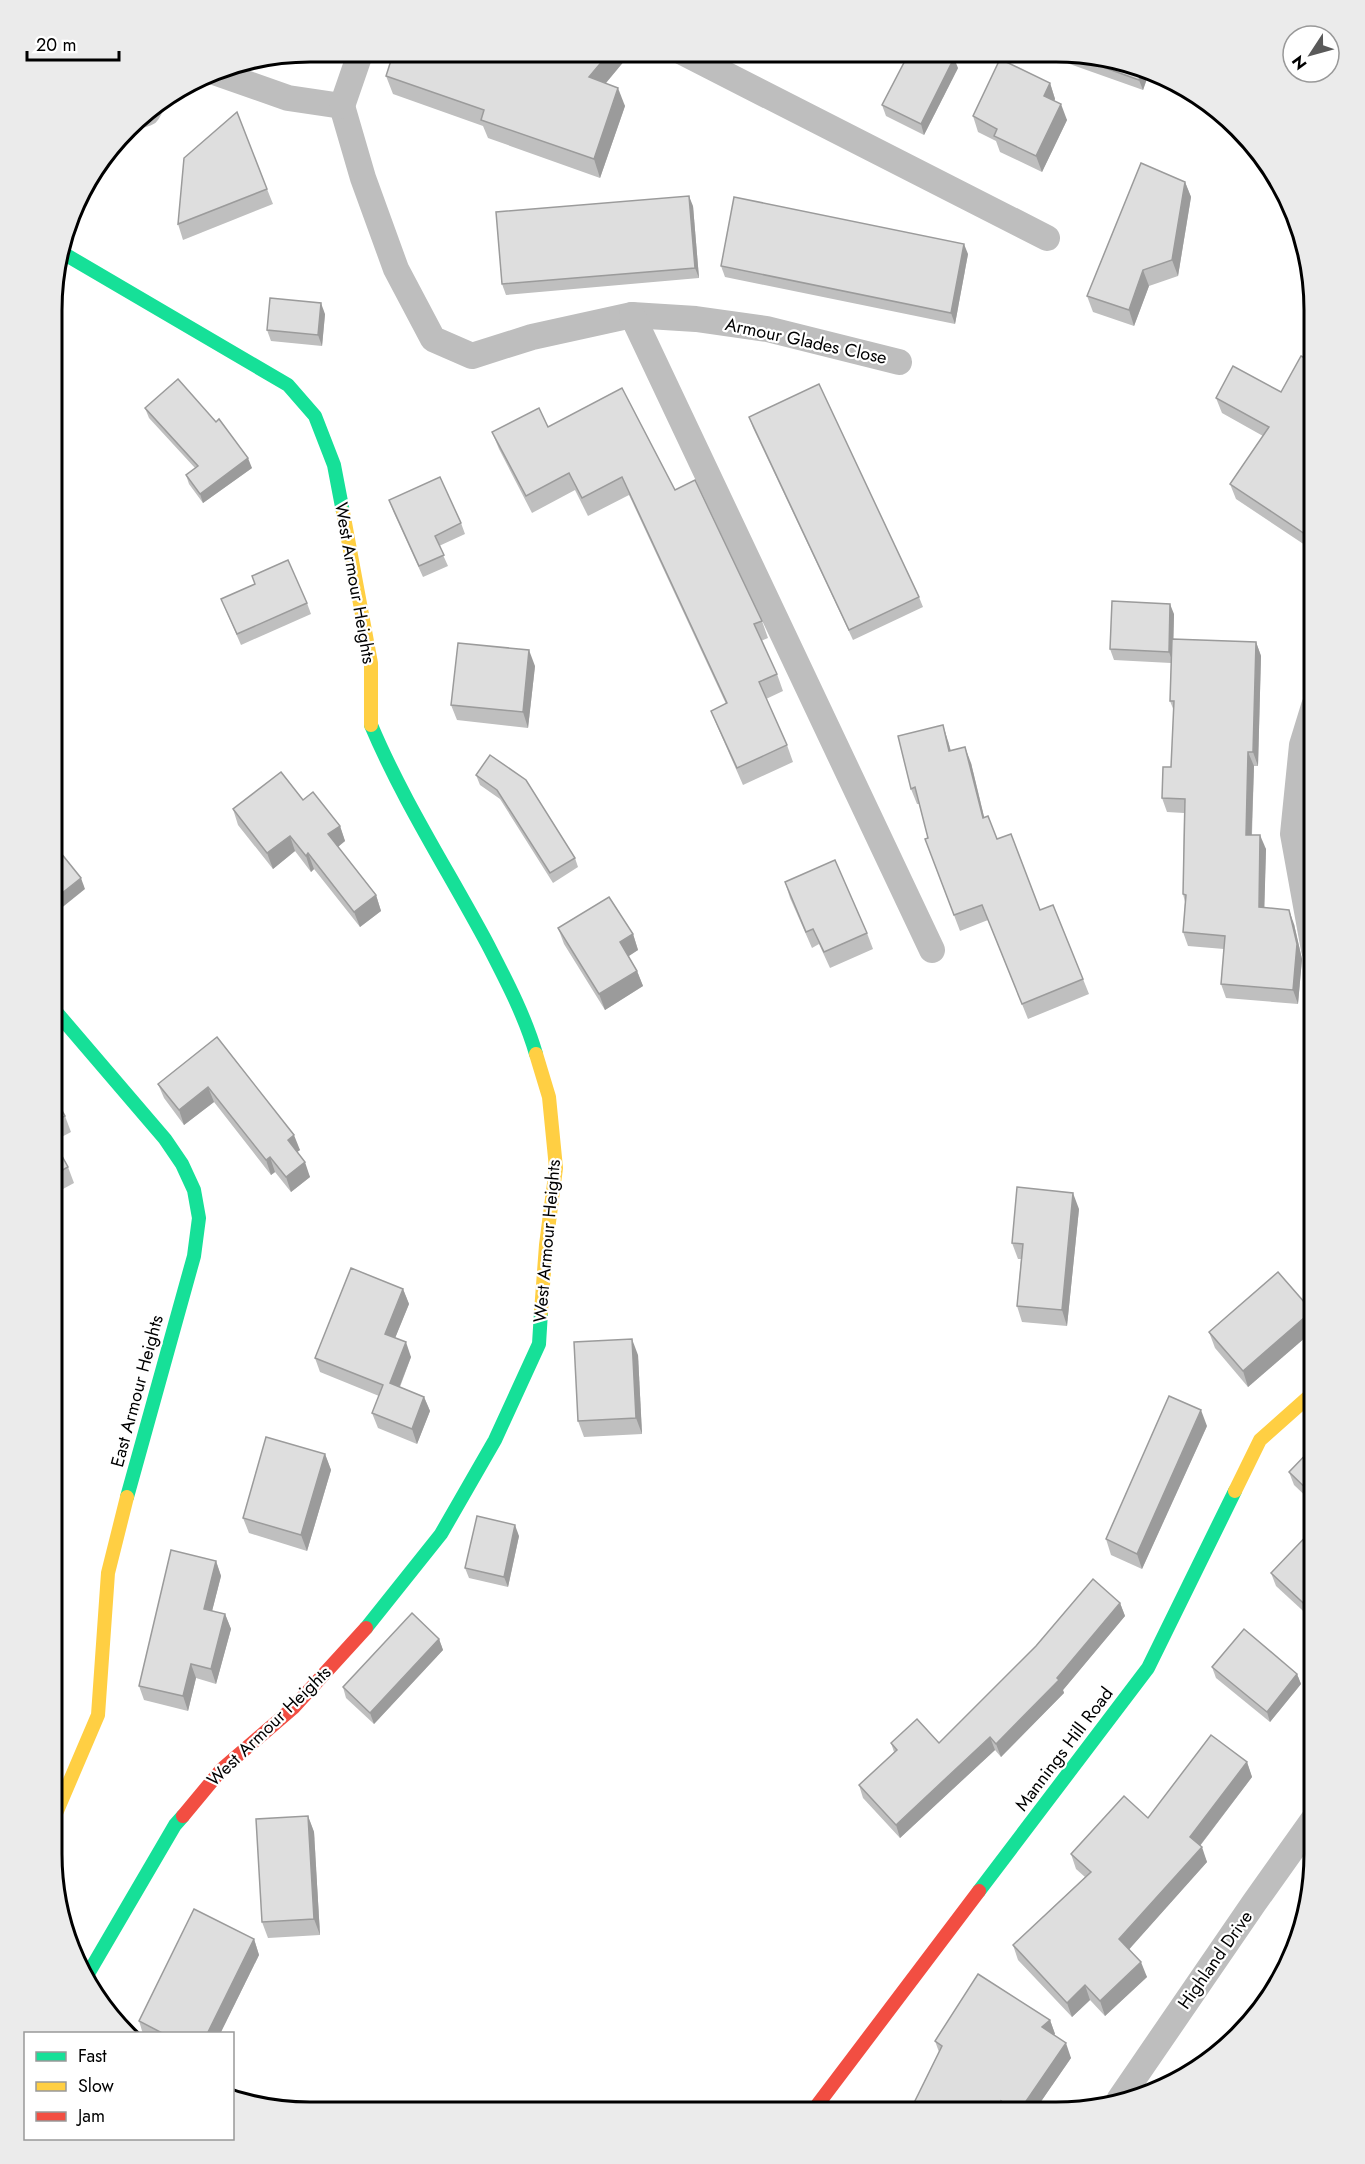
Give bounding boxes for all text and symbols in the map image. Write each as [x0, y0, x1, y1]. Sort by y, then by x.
scale bar [27, 24, 118, 62]
north arrow [1281, 24, 1341, 84]
text: 20 m [36, 32, 76, 58]
text: N [1286, 51, 1312, 74]
street label: Armour Glades Close [723, 311, 889, 371]
street label: West Armour Heights [328, 500, 382, 666]
street label: West Armour Heights [527, 1158, 567, 1324]
street label: East Armour Heights [104, 1312, 170, 1470]
street label: West Armour Heights [201, 1660, 337, 1792]
street label: Mannings Hill Road [1009, 1682, 1119, 1816]
street label: Highland Drive [1171, 1905, 1259, 2015]
legend [24, 2032, 234, 2140]
text: Fast [78, 2043, 107, 2069]
text: Slow [78, 2073, 115, 2099]
text: Jam [76, 2103, 105, 2129]

